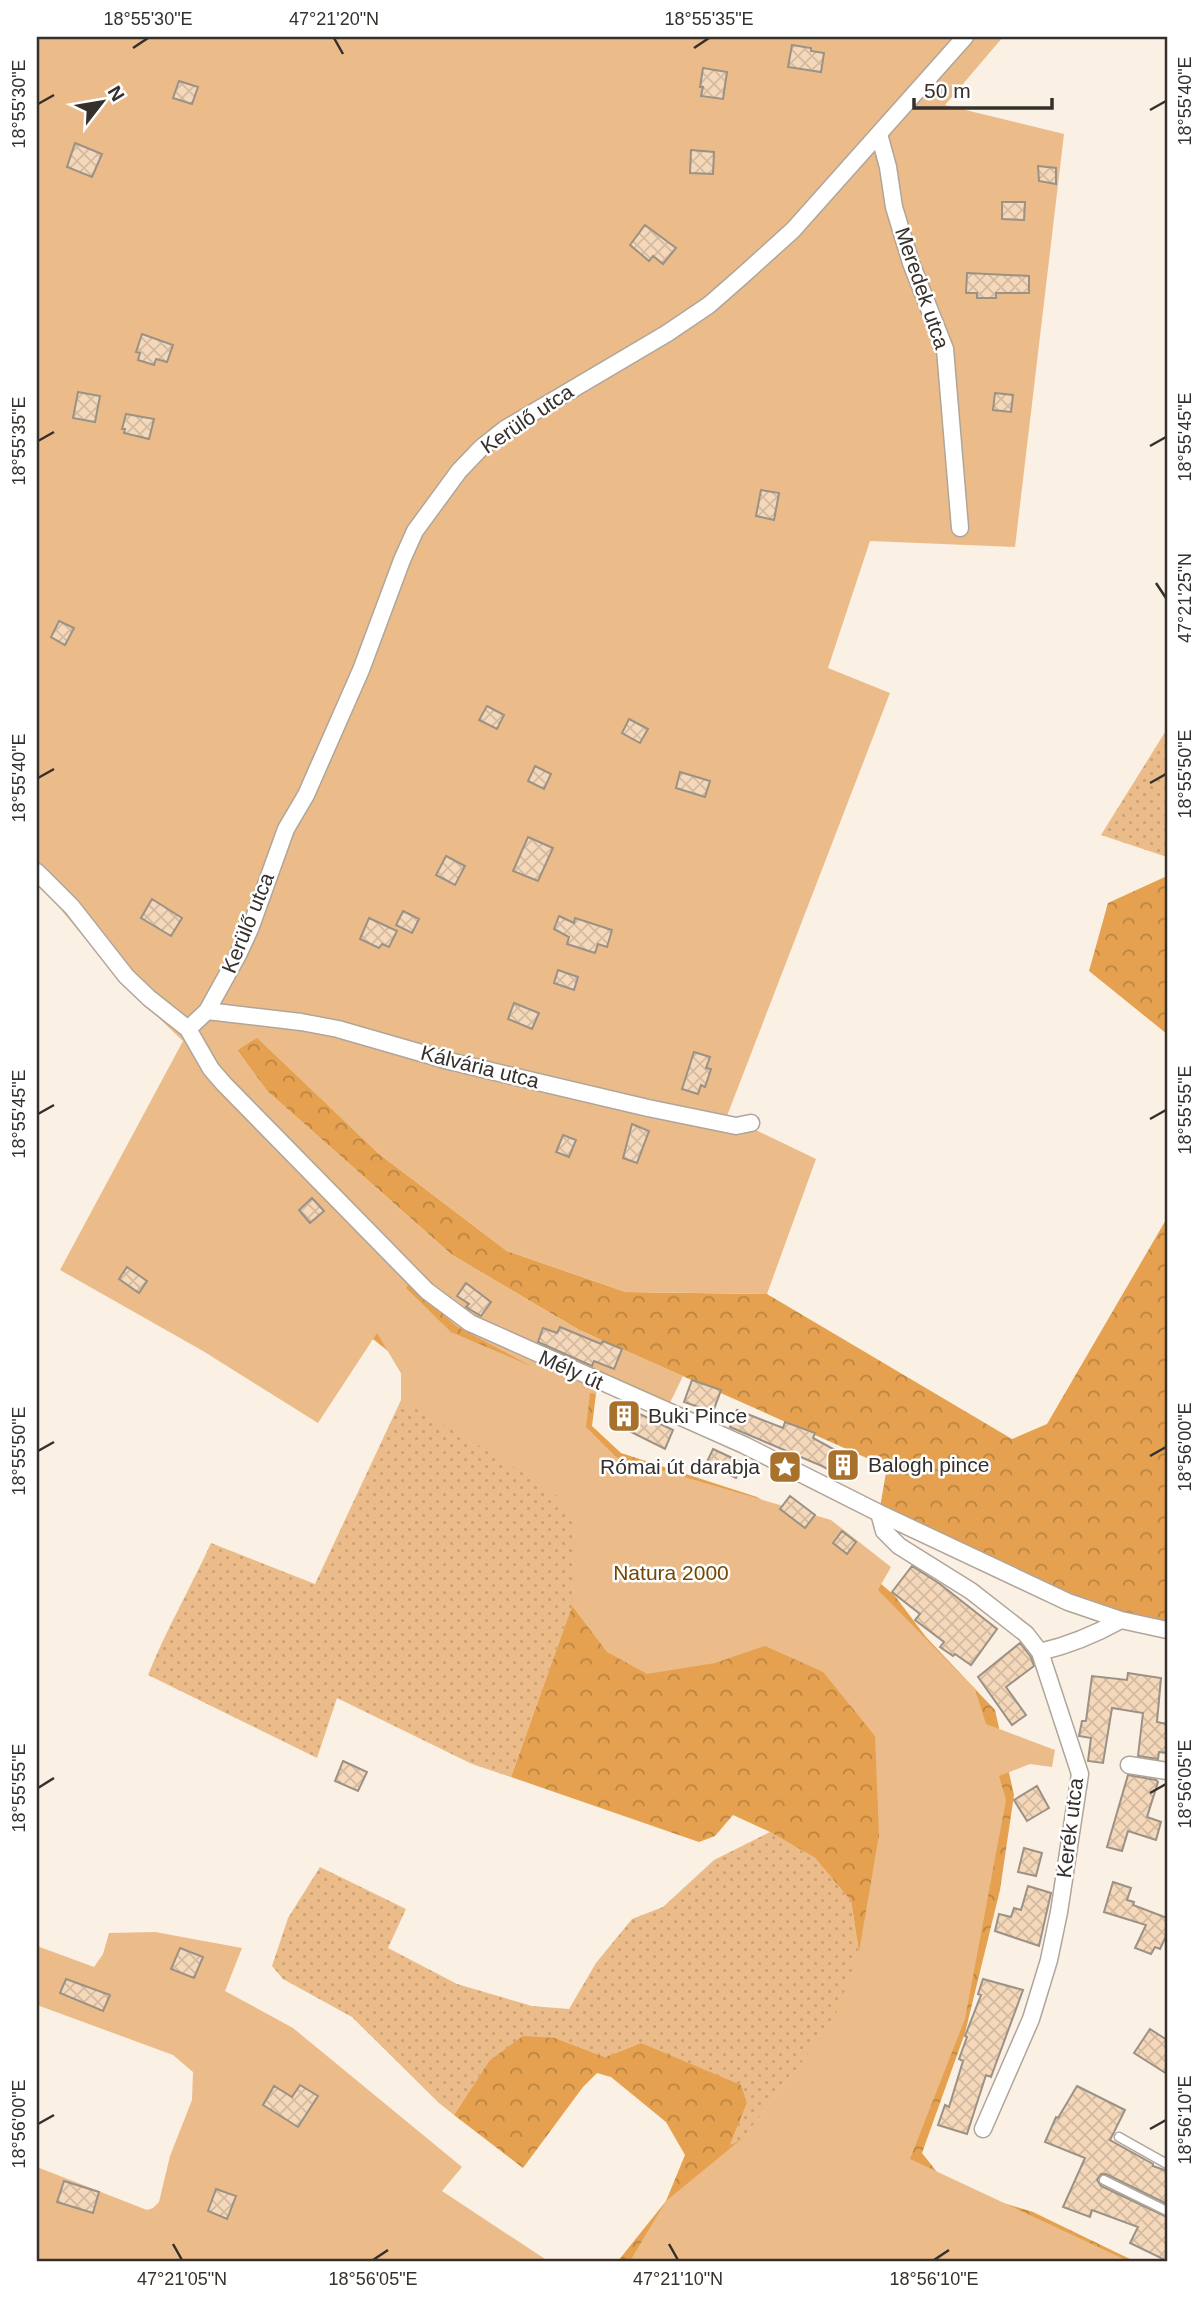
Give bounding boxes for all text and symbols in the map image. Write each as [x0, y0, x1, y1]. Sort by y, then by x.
text: 18°55'30"E [103, 9, 193, 29]
text: 47°21'20"N [289, 9, 379, 29]
text: 18°55'35"E [664, 9, 754, 29]
text: 18°55'40"E [1175, 56, 1195, 146]
text: 18°55'30"E [9, 59, 29, 149]
north arrow [66, 66, 136, 136]
scale bar [914, 66, 1052, 110]
text: 50 m [924, 79, 971, 102]
text: N [104, 82, 129, 105]
street label: Meredek utca [891, 224, 954, 352]
street label: Kerülő utca [476, 379, 577, 458]
text: 18°55'45"E [1175, 392, 1195, 482]
text: 18°55'35"E [9, 396, 29, 486]
text: 47°21'25"N [1175, 553, 1195, 643]
text: 18°55'50"E [1175, 729, 1195, 819]
text: 18°55'40"E [9, 733, 29, 823]
street label: Kerülő utca [217, 869, 278, 976]
street label: Kálvária utca [418, 1041, 542, 1092]
text: 18°55'55"E [1175, 1065, 1195, 1155]
text: 18°55'45"E [9, 1069, 29, 1159]
street label: Mély út [536, 1345, 607, 1394]
building icon: Buki Pince [605, 1397, 643, 1435]
text: 18°56'00"E [1175, 1402, 1195, 1492]
place label: Buki Pince [648, 1404, 747, 1427]
text: 18°55'50"E [9, 1406, 29, 1496]
building icon: Balogh pince [824, 1446, 862, 1484]
place icon: Római út darabja [766, 1448, 804, 1486]
place label: Balogh pince [868, 1453, 989, 1476]
place label: Római út darabja [600, 1455, 760, 1478]
park label: Natura 2000 [613, 1561, 729, 1584]
text: 18°56'05"E [1175, 1739, 1195, 1829]
text: 18°55'55"E [9, 1743, 29, 1833]
street label: Kerék utca [1052, 1776, 1087, 1879]
text: 18°56'10"E [1175, 2075, 1195, 2165]
text: 18°56'00"E [9, 2079, 29, 2169]
text: 47°21'05"N [137, 2269, 227, 2289]
text: 18°56'05"E [328, 2269, 418, 2289]
text: 47°21'10"N [633, 2269, 723, 2289]
text: 18°56'10"E [889, 2269, 979, 2289]

